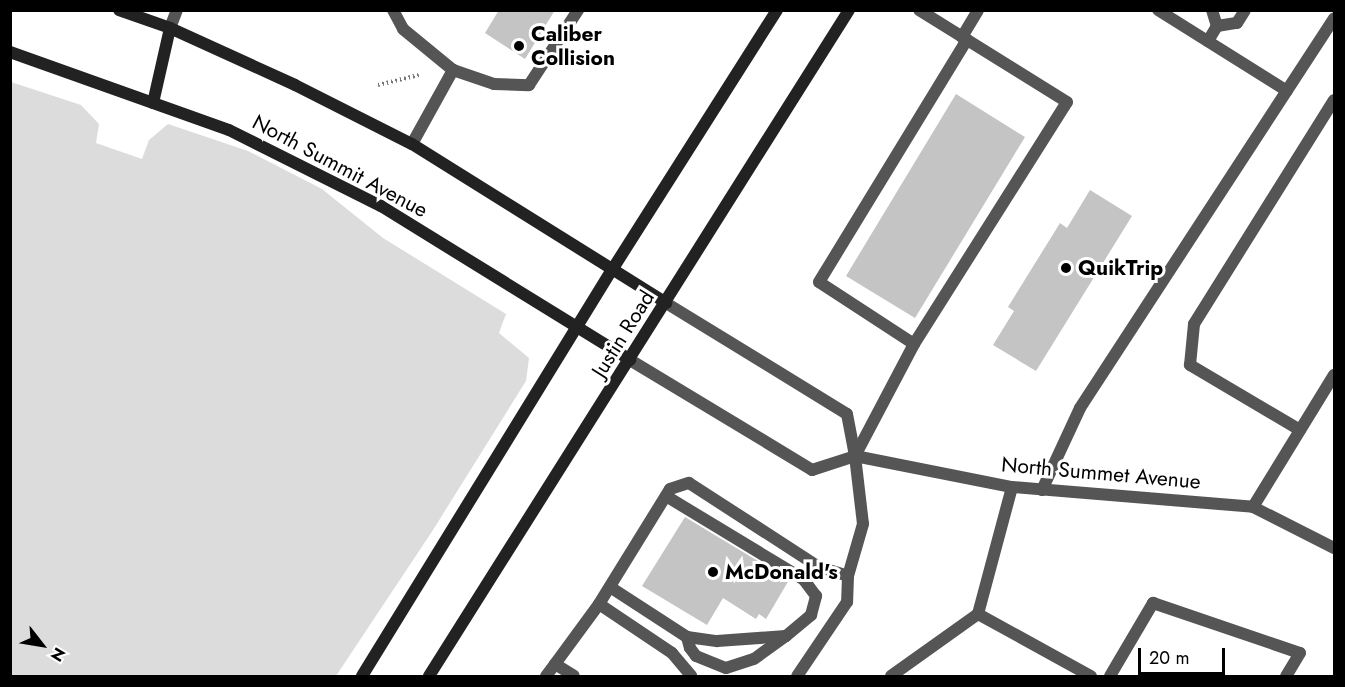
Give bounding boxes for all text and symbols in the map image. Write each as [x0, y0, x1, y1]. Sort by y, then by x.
place label: Caliber Collision [531, 21, 615, 71]
marker: Caliber Collision [512, 39, 526, 53]
street label: North Summit Avenue [248, 109, 432, 223]
place label: QuikTrip [1078, 255, 1163, 281]
marker: QuikTrip [1059, 261, 1073, 275]
street label: Justin Road [586, 286, 660, 382]
street label: North Summet Avenue [1000, 452, 1202, 494]
place label: McDonald's [725, 559, 838, 585]
marker: McDonald's [706, 565, 720, 579]
north arrow [12, 615, 72, 675]
scale bar [1141, 636, 1228, 674]
text: N [45, 643, 71, 666]
text: 20 m [1149, 645, 1189, 671]

